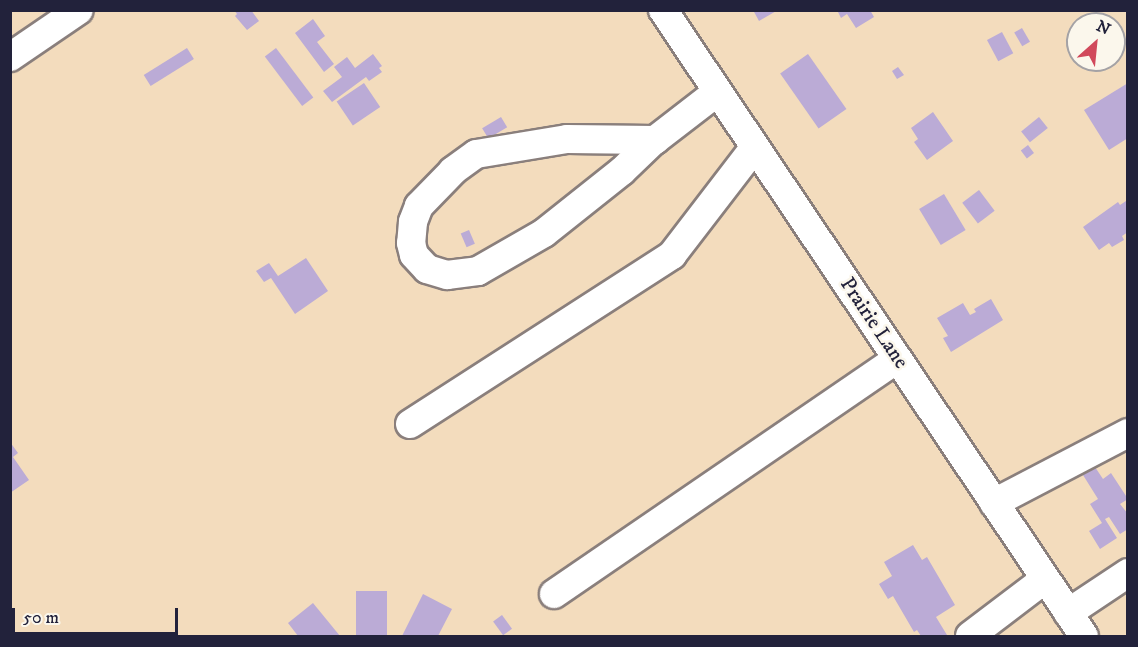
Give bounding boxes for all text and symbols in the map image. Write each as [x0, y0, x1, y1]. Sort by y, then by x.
north arrow [1066, 12, 1126, 72]
text: N [1093, 16, 1114, 40]
street label: Prairie Lane [834, 273, 914, 373]
scale bar [15, 596, 182, 634]
text: 50 m [23, 607, 59, 629]

